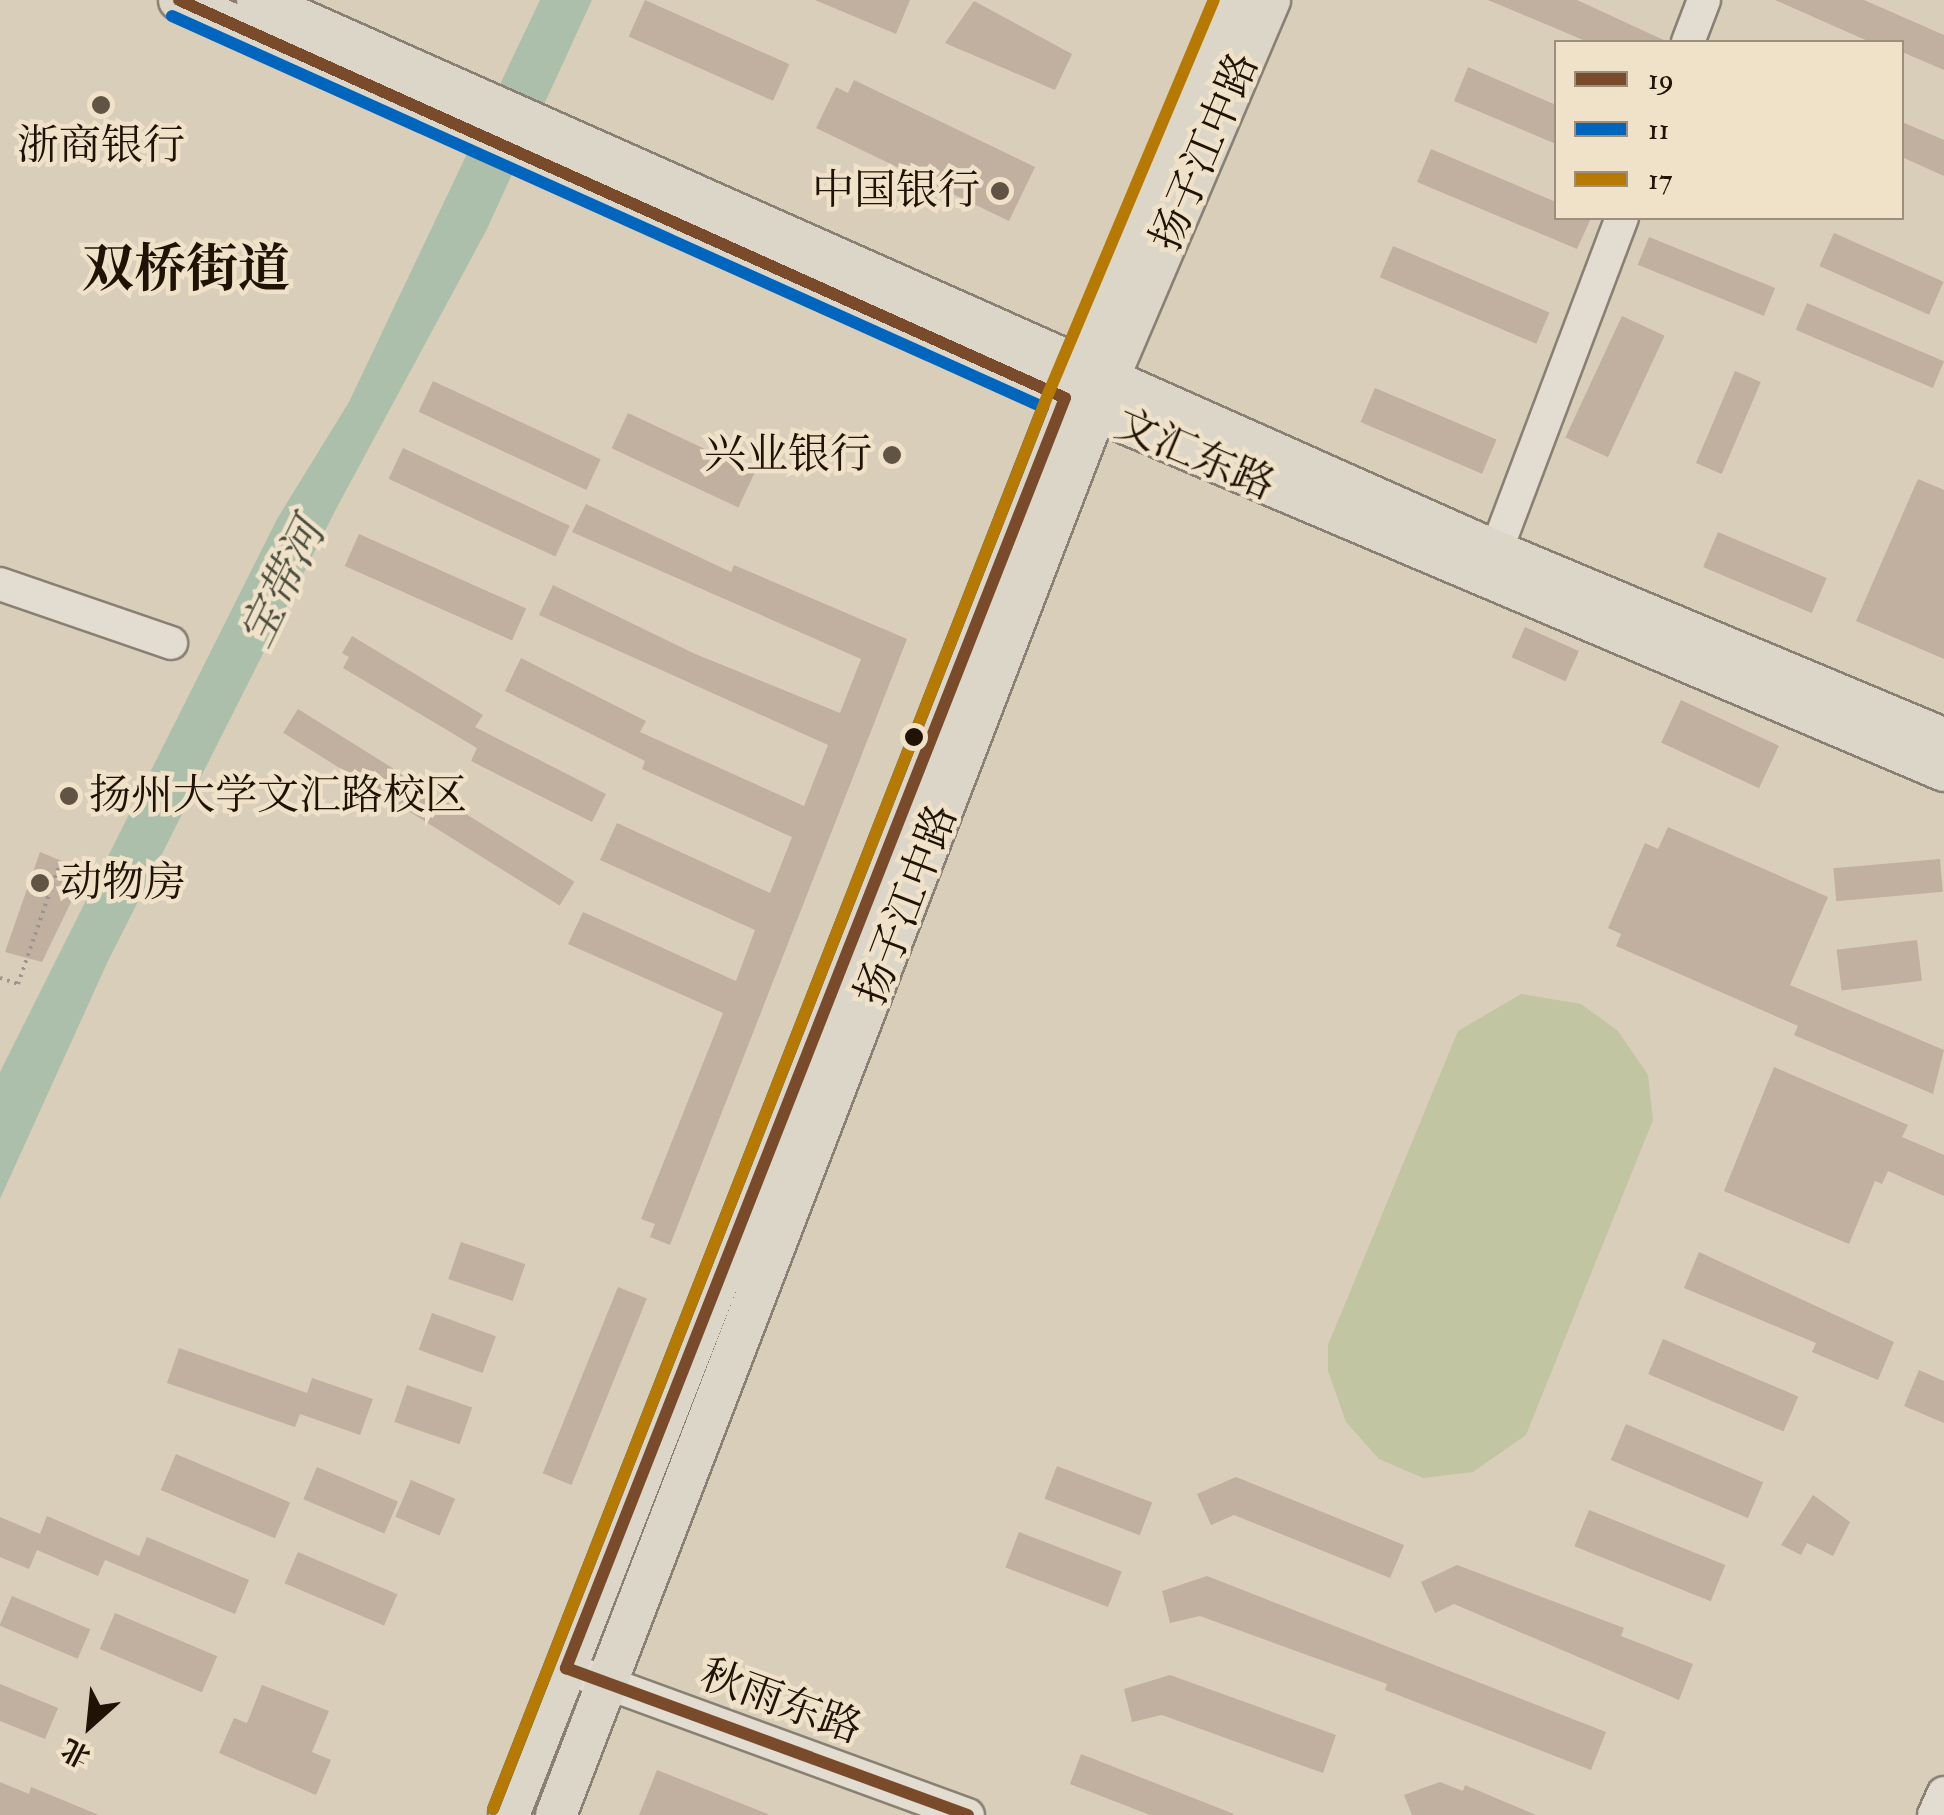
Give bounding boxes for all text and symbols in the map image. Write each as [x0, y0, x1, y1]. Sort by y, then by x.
legend [1554, 40, 1904, 220]
street label: 扬子江中路 [1141, 46, 1269, 258]
text: 19 [1648, 61, 1674, 98]
marker: 浙商银行 [90, 94, 112, 116]
text: 11 [1648, 111, 1669, 148]
place label: 浙商银行 [17, 121, 185, 171]
text: 17 [1648, 161, 1672, 198]
place label: 中国银行 [812, 166, 980, 216]
marker: 中国银行 [989, 180, 1011, 202]
district label: 双桥街道 [82, 239, 290, 301]
street label: 文汇东路 [1108, 399, 1282, 511]
place label: 兴业银行 [704, 430, 872, 480]
marker: 兴业银行 [881, 444, 903, 466]
water label: 宝带河 [230, 511, 338, 657]
unlabelled marker [904, 727, 924, 747]
place label: 扬州大学文汇路校区 [89, 771, 467, 821]
marker: 扬州大学文汇路校区 [58, 785, 80, 807]
street label: 扬子江中路 [846, 798, 968, 1012]
place label: 动物房 [60, 858, 186, 908]
marker: 动物房 [29, 872, 51, 894]
street label: 秋雨东路 [693, 1650, 869, 1754]
north arrow [40, 1675, 140, 1775]
text: 北 [56, 1730, 97, 1774]

